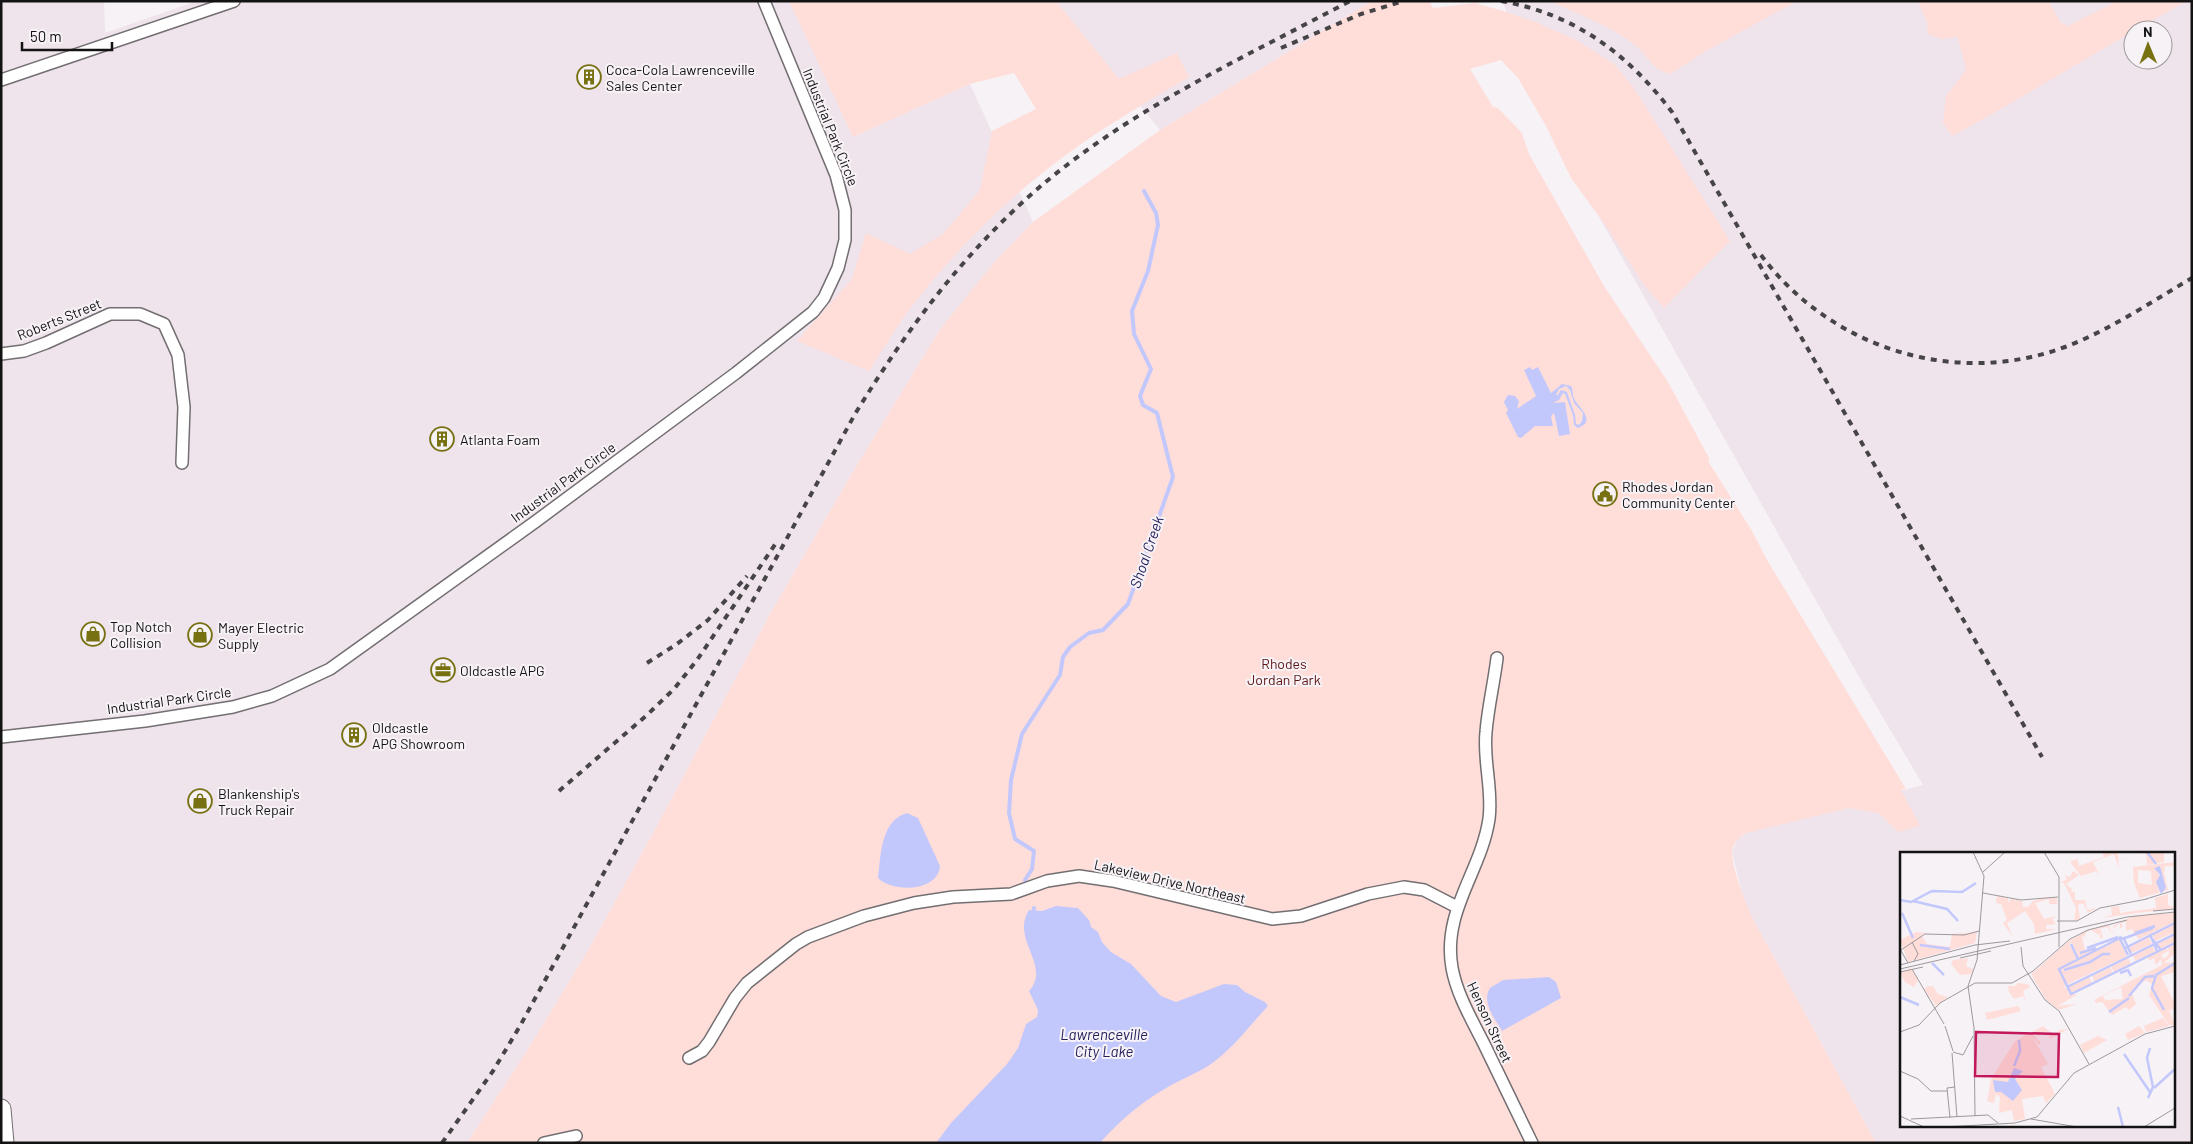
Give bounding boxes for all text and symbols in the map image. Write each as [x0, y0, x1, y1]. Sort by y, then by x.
scale bar [22, 20, 112, 52]
north arrow [2123, 20, 2173, 70]
text: N [2143, 23, 2153, 40]
text: 50 m [30, 27, 62, 45]
place label: Coca-Cola Lawrenceville Sales Center [606, 61, 755, 94]
building icon: Coca-Cola Lawrenceville Sales Center [576, 64, 602, 90]
street label: Industrial Park Circle [800, 66, 862, 188]
street label: Roberts Street [14, 294, 104, 344]
building icon: Atlanta Foam [429, 426, 455, 452]
place label: Atlanta Foam [460, 431, 540, 448]
street label: Industrial Park Circle [507, 438, 619, 526]
place label: Rhodes Jordan Community Center [1622, 478, 1735, 511]
public building icon: Rhodes Jordan Community Center [1592, 481, 1618, 507]
water label: Shoal Creek [1125, 513, 1167, 590]
place label: Top Notch Collision [110, 618, 172, 651]
place label: Mayer Electric Supply [218, 619, 304, 652]
shop icon: Top Notch Collision [80, 621, 106, 647]
shop icon: Mayer Electric Supply [187, 622, 213, 648]
park label: Rhodes Jordan Park [1247, 655, 1321, 688]
office icon: Oldcastle APG [430, 657, 456, 683]
place label: Oldcastle APG [460, 662, 545, 679]
street label: Industrial Park Circle [106, 683, 232, 717]
place label: Oldcastle APG Showroom [372, 719, 465, 752]
building icon: Oldcastle APG Showroom [341, 722, 367, 748]
place label: Blankenship's Truck Repair [218, 785, 300, 818]
shop icon: Blankenship's Truck Repair [187, 788, 213, 814]
inset map [1900, 852, 2176, 1126]
street label: Lakeview Drive Northeast [1093, 855, 1247, 907]
street label: Henson Street [1464, 979, 1516, 1065]
water label: Lawrenceville City Lake [1060, 1025, 1148, 1060]

